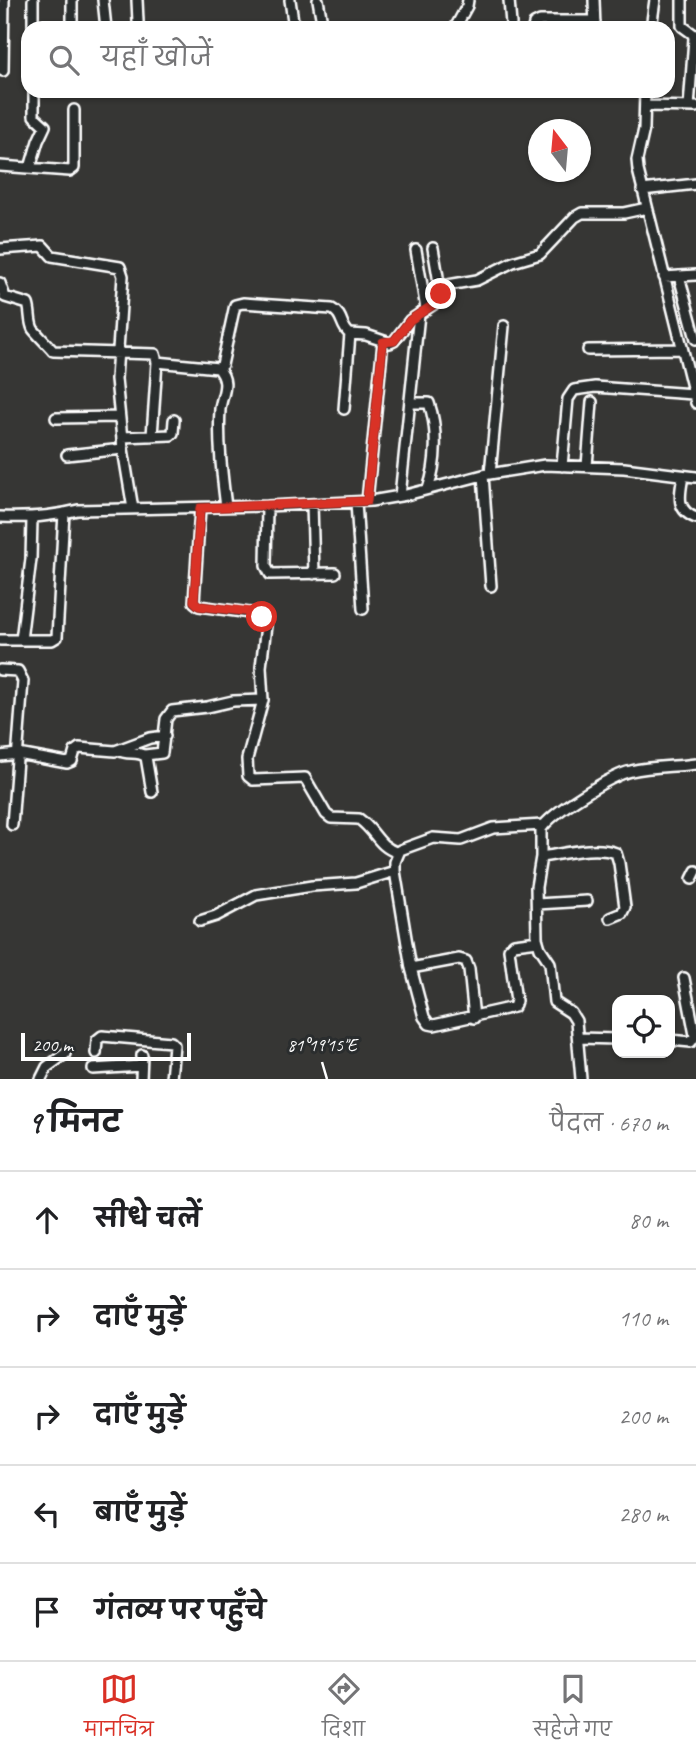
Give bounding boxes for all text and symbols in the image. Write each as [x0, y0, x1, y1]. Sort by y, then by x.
search box [21, 21, 675, 98]
icon: search [45, 41, 83, 79]
text: यहाँ खोजें [101, 41, 212, 74]
north arrow [528, 119, 591, 182]
route end [425, 278, 456, 309]
route start [246, 601, 277, 632]
map controls [612, 995, 675, 1058]
button: locate [612, 995, 675, 1058]
scale bar [21, 1030, 191, 1062]
text: 200 m [32, 1033, 73, 1057]
text: 81°19'15"E [287, 1034, 359, 1056]
text: 9 मिनट [28, 1103, 121, 1141]
text: पैदल · 670 m [550, 1109, 668, 1138]
icon: ahead [28, 1201, 66, 1239]
text: सीधे चलें [95, 1202, 201, 1235]
text: 80 m [629, 1206, 668, 1235]
icon: right [28, 1299, 66, 1337]
text: दाएँ मुड़ें [95, 1300, 185, 1333]
text: 110 m [619, 1304, 668, 1333]
icon: right [28, 1397, 66, 1435]
text: दाएँ मुड़ें [95, 1398, 185, 1431]
text: 200 m [619, 1402, 668, 1431]
icon: left [28, 1495, 66, 1533]
text: बाएँ मुड़ें [95, 1496, 186, 1529]
text: 280 m [619, 1500, 668, 1529]
icon: arrive [28, 1593, 66, 1631]
text: गंतव्य पर पहुँचे [95, 1594, 266, 1627]
tab: मानचित्र [84, 1670, 154, 1750]
tab: दिशा [322, 1670, 365, 1750]
tab: सहेजे गए [533, 1670, 612, 1750]

